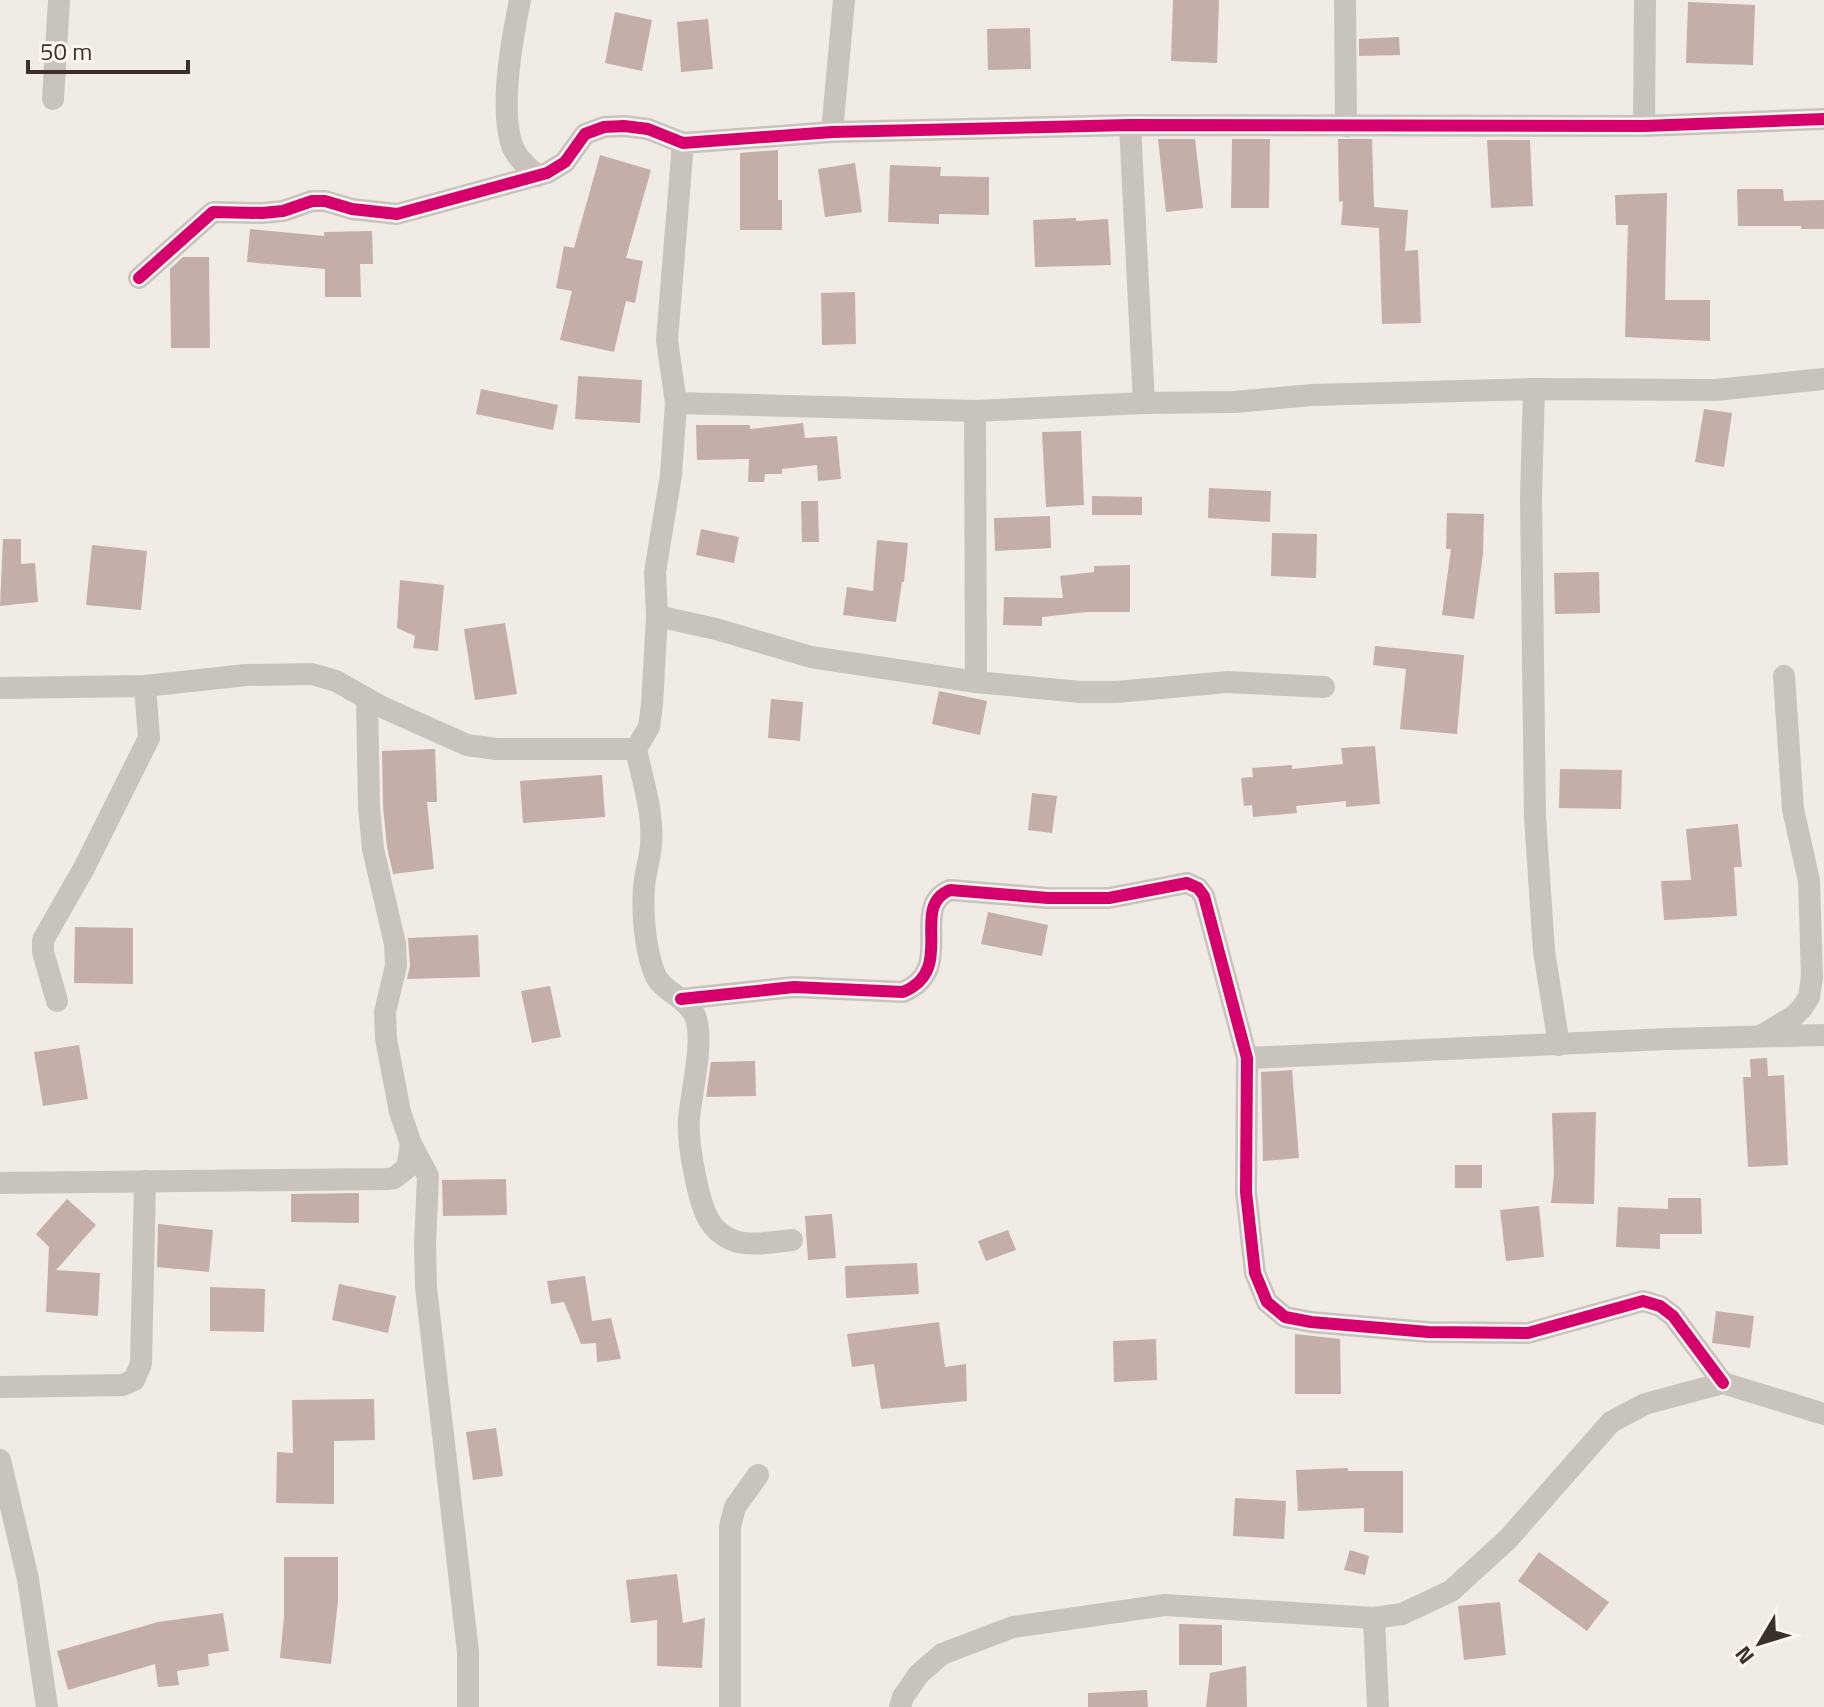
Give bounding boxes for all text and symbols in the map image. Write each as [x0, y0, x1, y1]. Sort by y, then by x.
scale bar [28, 24, 188, 74]
text: 50 m [40, 33, 92, 69]
north arrow [1720, 1603, 1800, 1683]
text: N [1726, 1639, 1762, 1672]

